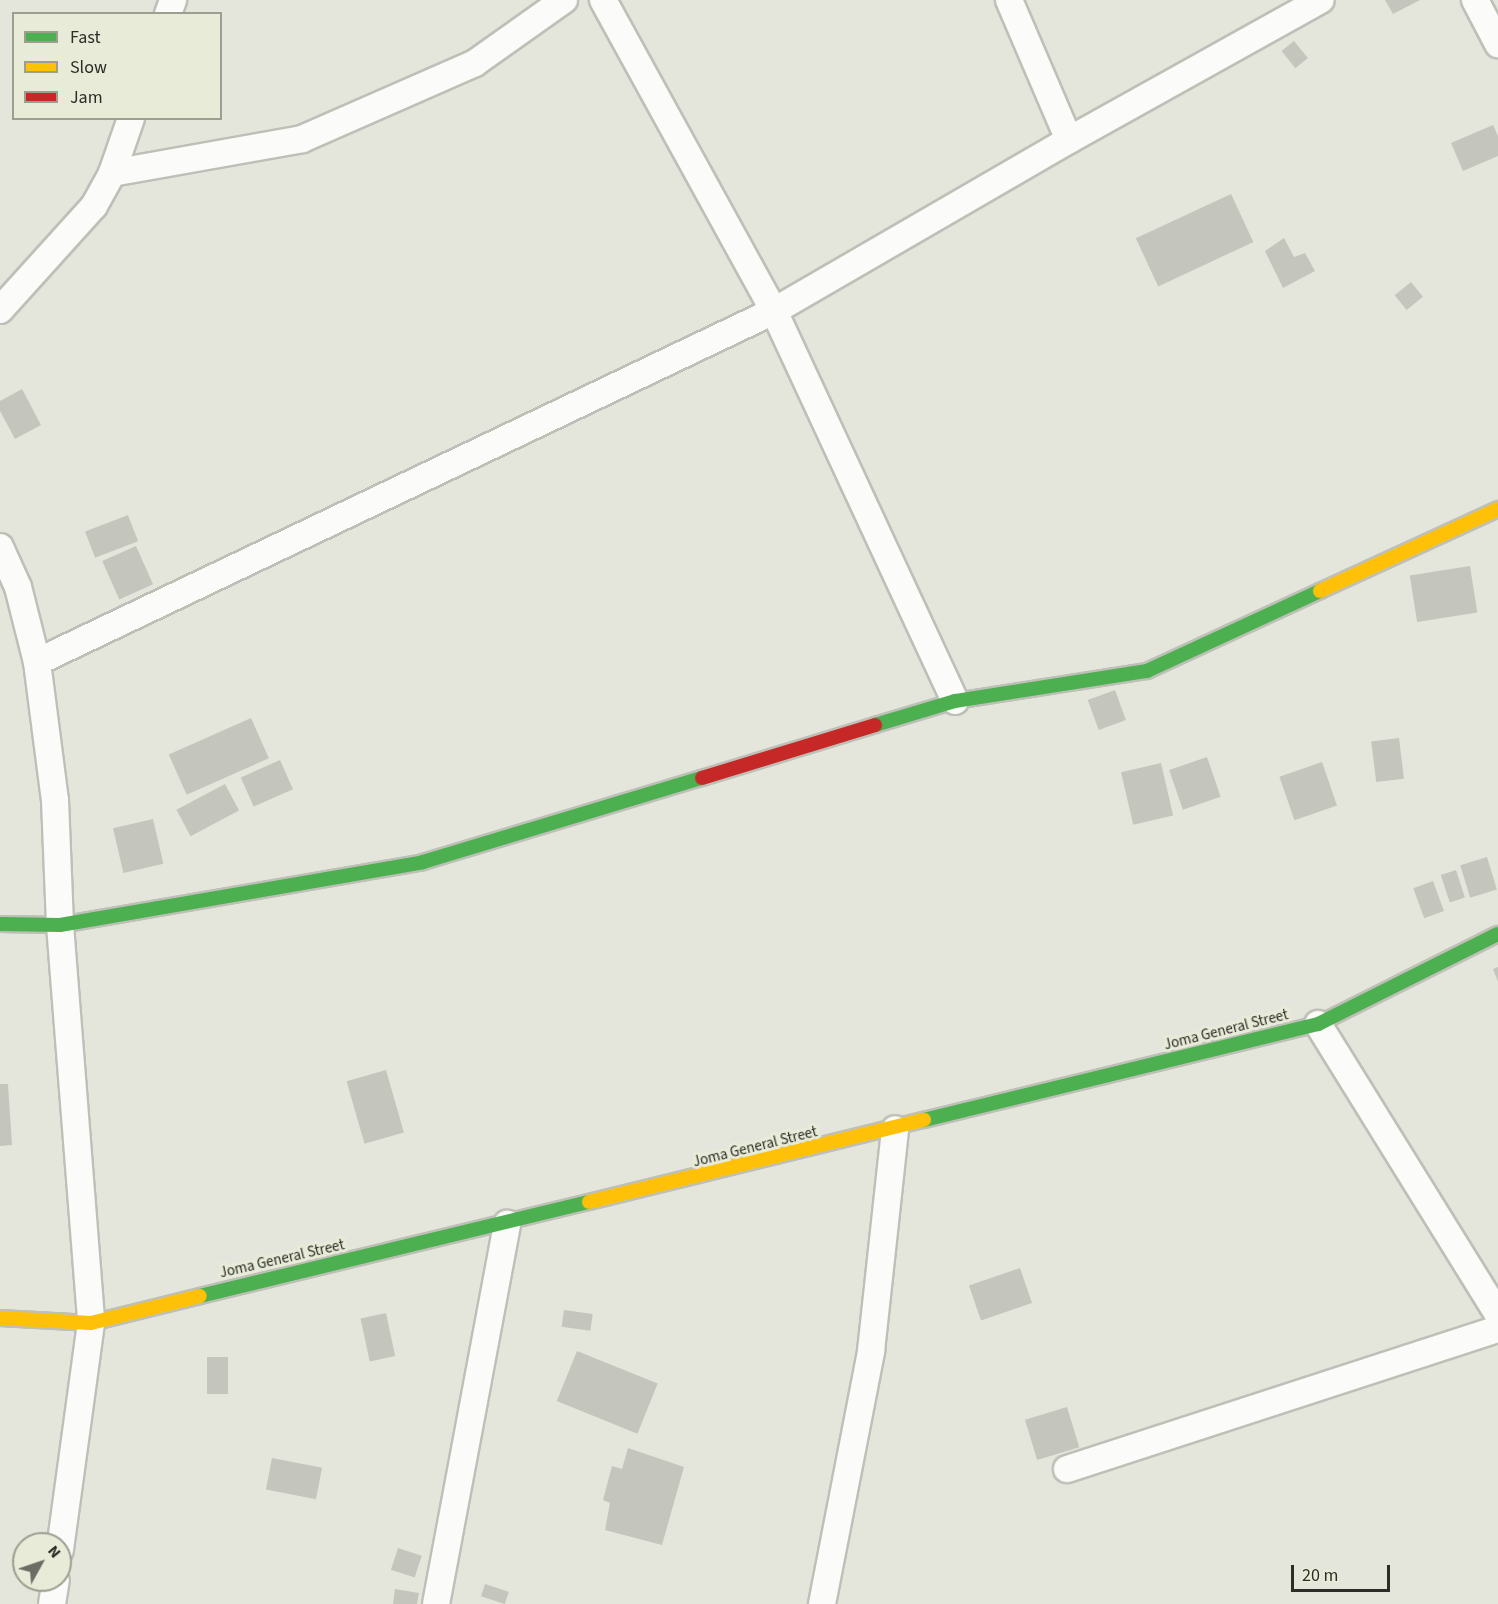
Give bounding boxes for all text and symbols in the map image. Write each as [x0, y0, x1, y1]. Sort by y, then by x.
legend [12, 12, 222, 120]
text: Fast [70, 25, 101, 50]
text: Slow [70, 55, 107, 80]
text: Jam [70, 85, 103, 110]
street label: Joma General Street [1162, 1006, 1290, 1054]
street label: Joma General Street [691, 1123, 819, 1171]
street label: Joma General Street [218, 1236, 346, 1282]
north arrow [12, 1532, 72, 1592]
text: N [42, 1541, 66, 1563]
scale bar [1294, 1553, 1393, 1591]
text: 20 m [1302, 1563, 1338, 1588]

